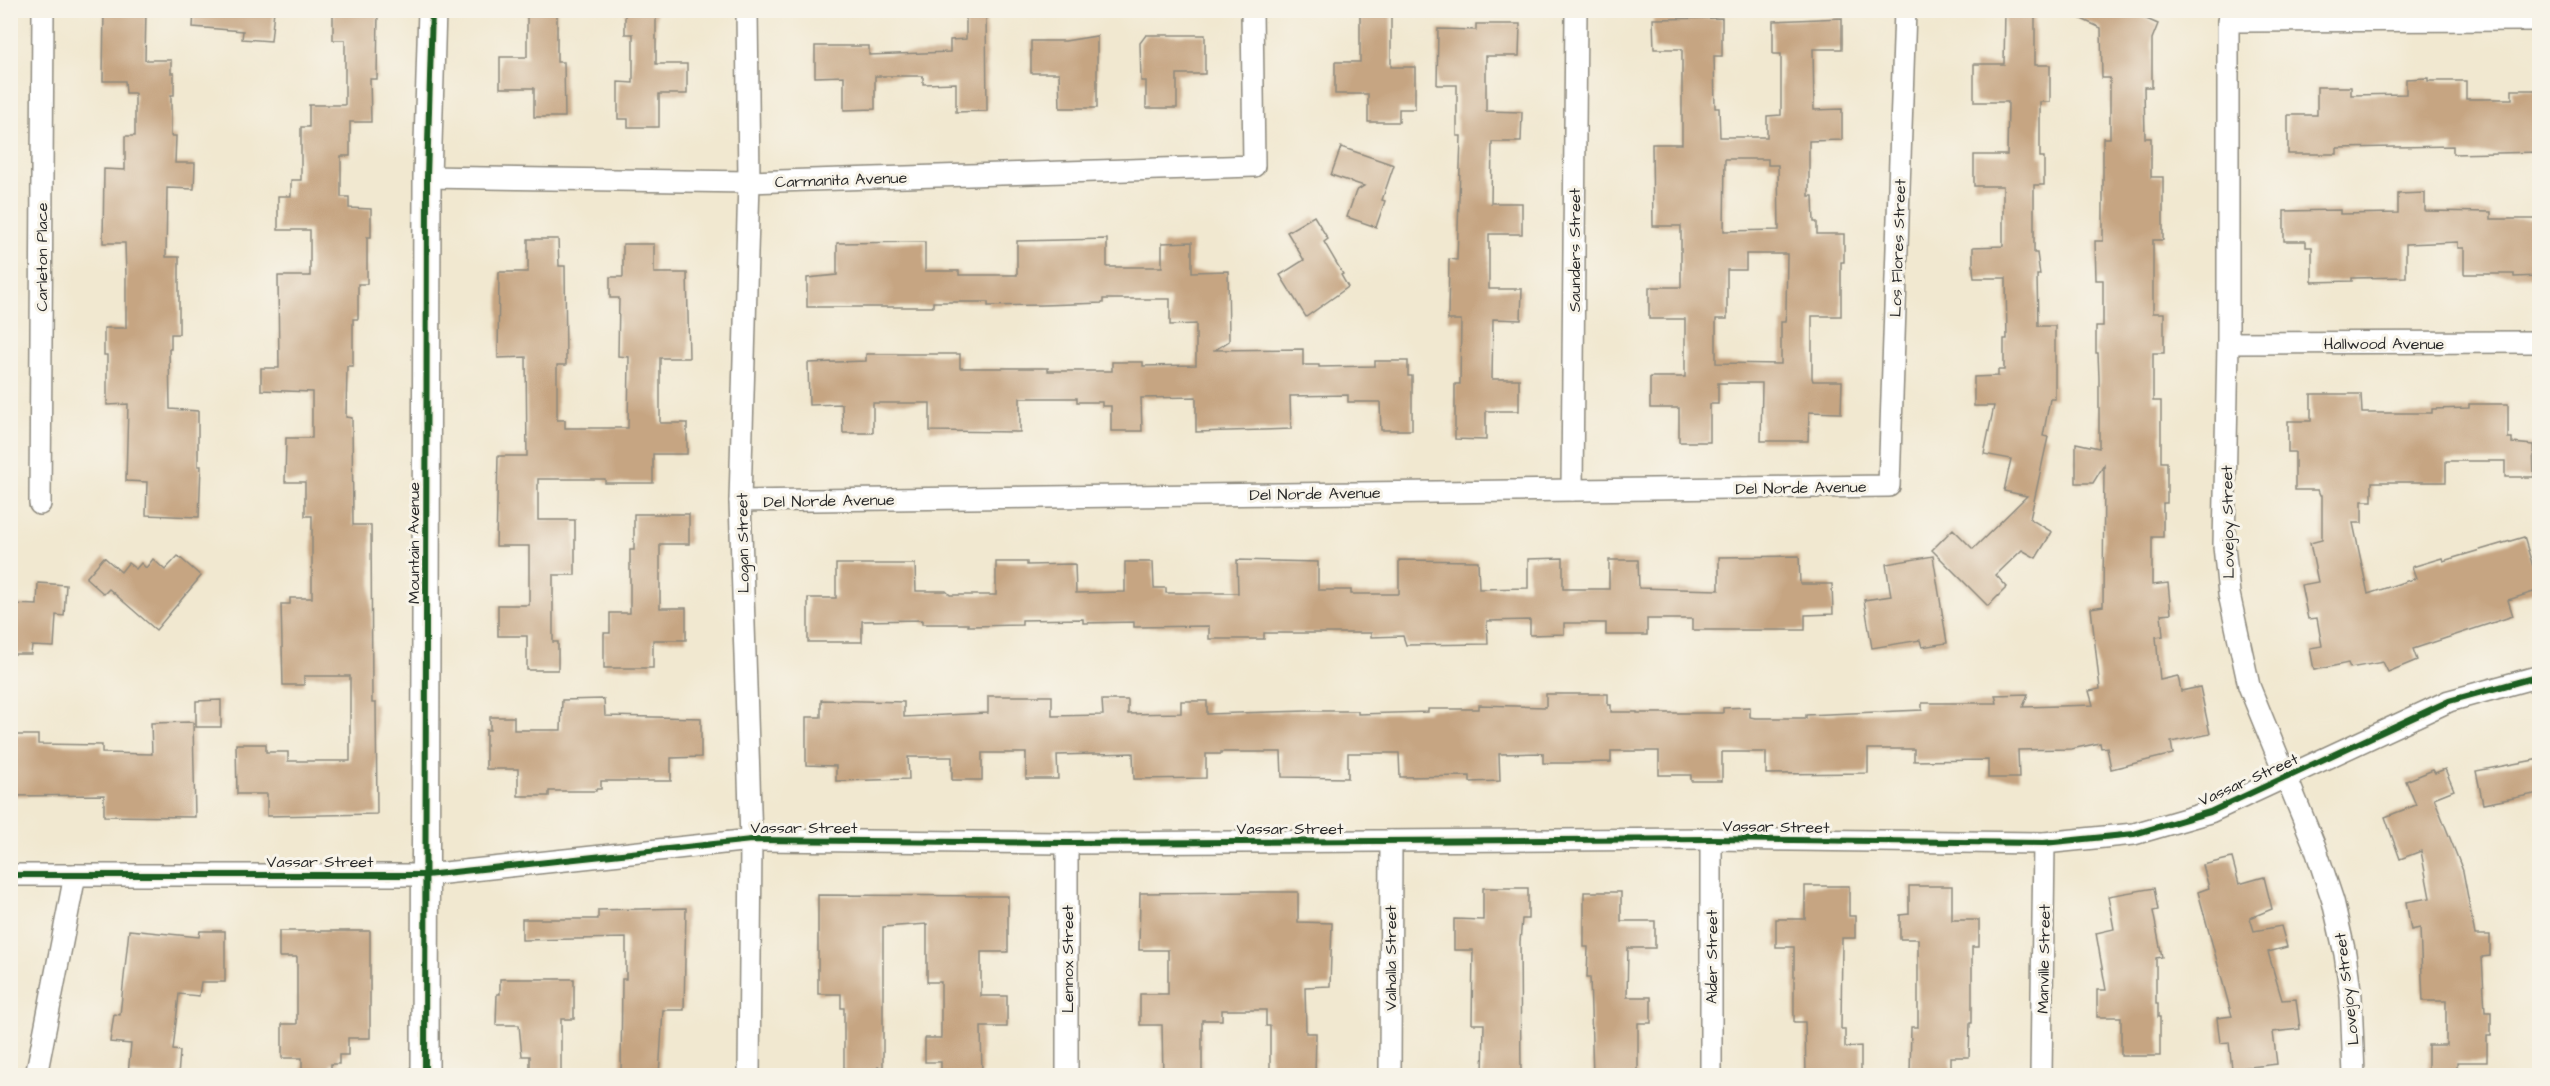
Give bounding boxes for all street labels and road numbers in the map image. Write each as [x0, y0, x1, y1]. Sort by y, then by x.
street label: Carmanita Avenue [775, 167, 908, 193]
street label: Los Flores Street [1885, 178, 1911, 318]
street label: Saunders Street [1564, 187, 1586, 312]
street label: Carleton Place [31, 202, 53, 311]
street label: Hallwood Avenue [2324, 333, 2445, 355]
street label: Lovejoy Street [2216, 465, 2241, 579]
street label: Del Norde Avenue [1735, 476, 1867, 500]
street label: Mountain Avenue [403, 482, 425, 604]
street label: Del Norde Avenue [1249, 482, 1381, 506]
street label: Del Norde Avenue [763, 489, 895, 513]
street label: Logan Street [731, 492, 756, 593]
street label: Vassar Street [2195, 748, 2302, 812]
street label: Vassar Street [1722, 815, 1830, 839]
street label: Vassar Street [751, 817, 858, 839]
street label: Vassar Street [1237, 818, 1344, 840]
street label: Vassar Street [267, 851, 374, 873]
street label: Lennox Street [1057, 904, 1079, 1013]
street label: Manville Street [2032, 904, 2056, 1014]
street label: Valhalla Street [1380, 905, 1402, 1011]
street label: Alder Street [1701, 909, 1723, 1004]
street label: Lovejoy Street [2329, 931, 2366, 1047]

